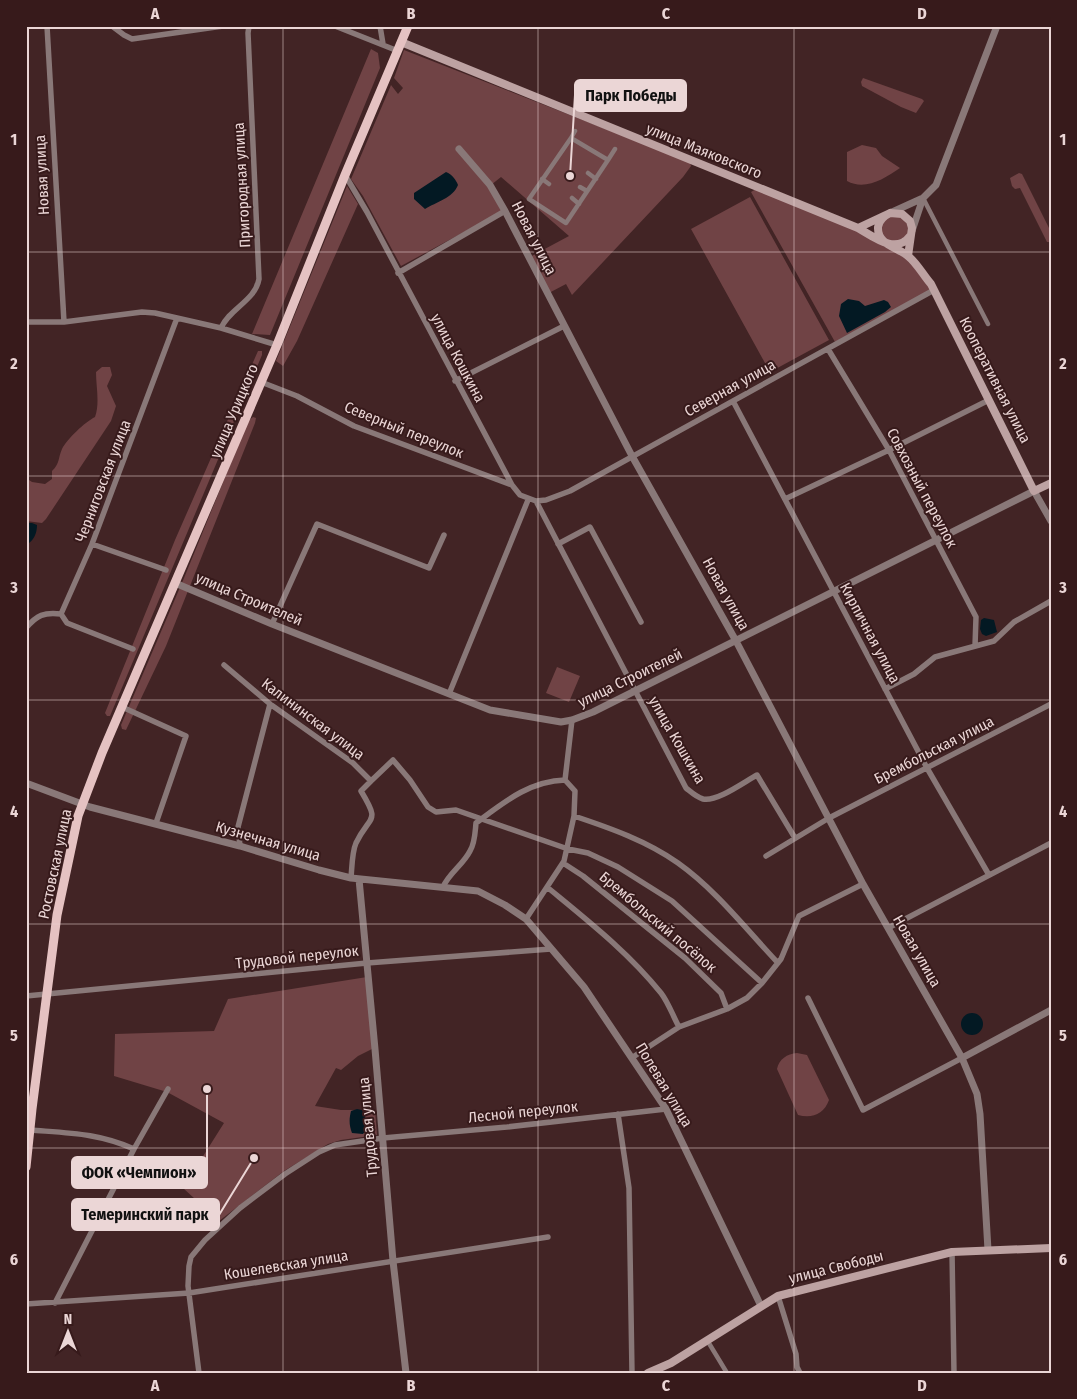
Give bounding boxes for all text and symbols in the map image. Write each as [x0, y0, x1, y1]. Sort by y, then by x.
text: A [150, 4, 160, 23]
text: B [407, 4, 416, 23]
text: C [662, 4, 671, 23]
text: D [917, 4, 927, 23]
callout: Парк Победы [575, 80, 686, 111]
text: Парк Победы [585, 86, 677, 105]
street label: улица Маяковского [643, 120, 765, 182]
street label: Пригородная улица [230, 122, 254, 248]
text: 1 [11, 130, 17, 149]
text: 1 [1060, 130, 1066, 149]
street label: Новая улица [31, 134, 53, 216]
street label: Новая улица [508, 198, 560, 278]
street label: улица Кошкина [427, 311, 489, 405]
street label: Кооперативная улица [955, 314, 1035, 446]
text: 2 [9, 354, 18, 373]
text: 2 [1058, 354, 1067, 373]
street label: Северная улица [681, 356, 779, 420]
street label: улица Урицкого [206, 361, 262, 461]
street label: Северный переулок [342, 398, 466, 462]
street label: Черниговская улица [71, 417, 135, 545]
street label: Совхозный переулок [883, 425, 961, 551]
street label: Новая улица [699, 555, 753, 633]
street label: улица Строителей [193, 568, 305, 630]
text: 3 [9, 578, 18, 597]
text: 3 [1058, 578, 1067, 597]
street label: Кирпичная улица [836, 580, 904, 686]
street label: улица Строителей [575, 645, 685, 711]
street label: Калининская улица [258, 674, 368, 764]
street label: улица Кошкина [645, 693, 709, 787]
street label: Брембольская улица [871, 712, 997, 788]
text: 4 [10, 802, 18, 821]
text: 4 [1059, 802, 1067, 821]
street label: Ростовская улица [35, 807, 75, 921]
street label: Кузнечная улица [214, 817, 322, 865]
street label: Брембольский посёлок [596, 868, 720, 976]
street label: Новая улица [889, 912, 945, 990]
street label: Трудовой переулок [235, 942, 359, 972]
text: 5 [10, 1026, 18, 1045]
text: 5 [1059, 1026, 1067, 1045]
street label: Полевая улица [632, 1040, 696, 1130]
street label: Трудовая улица [355, 1076, 381, 1178]
street label: Лесной переулок [467, 1097, 579, 1127]
callout: ФОК «Чемпион» [72, 1157, 207, 1188]
text: ФОК «Чемпион» [82, 1163, 196, 1182]
callout: Темеринский парк [72, 1199, 219, 1230]
text: Темеринский парк [81, 1205, 210, 1224]
street label: Кошелевская улица [223, 1246, 349, 1284]
street label: улица Свободы [787, 1247, 885, 1287]
text: 6 [10, 1250, 18, 1269]
text: 6 [1059, 1250, 1067, 1269]
north arrow [42, 1306, 92, 1356]
text: N [64, 1311, 72, 1328]
text: A [150, 1376, 160, 1395]
text: B [407, 1376, 416, 1395]
text: C [662, 1376, 671, 1395]
text: D [917, 1376, 927, 1395]

